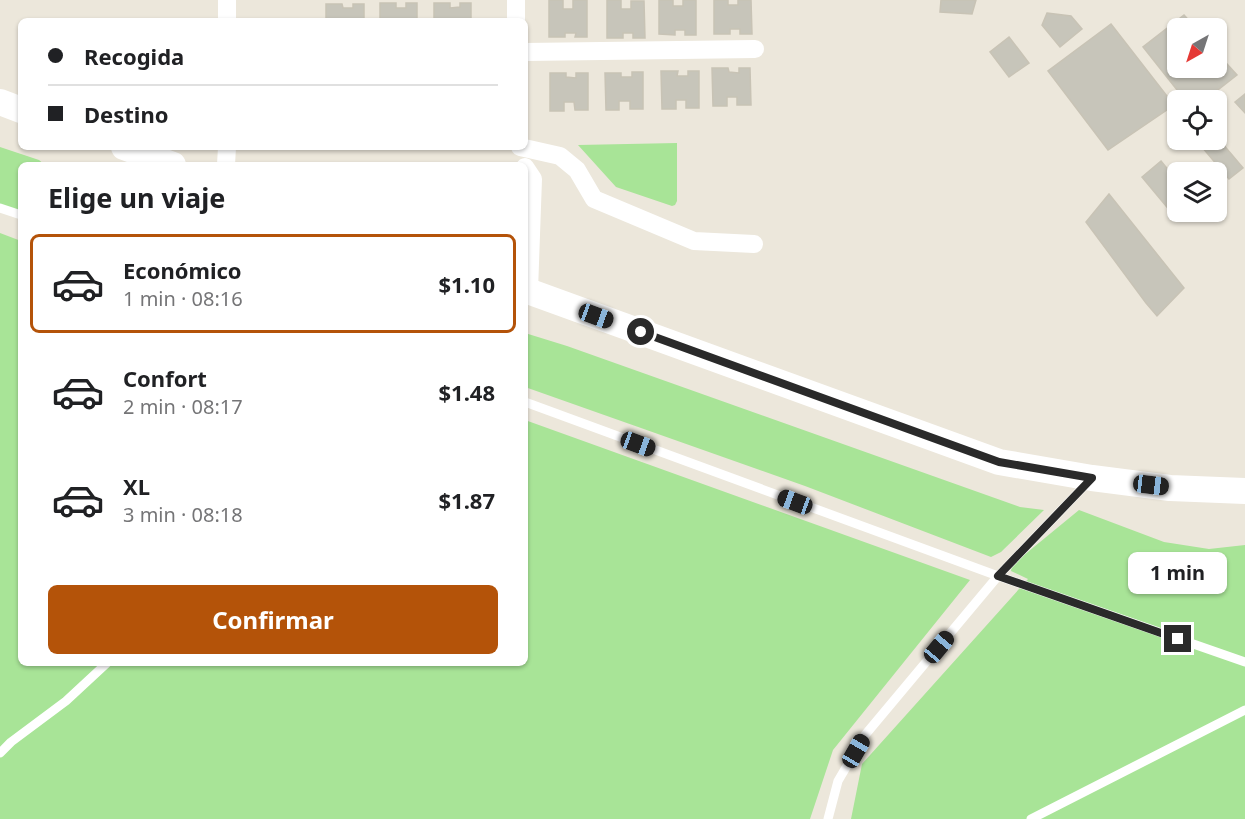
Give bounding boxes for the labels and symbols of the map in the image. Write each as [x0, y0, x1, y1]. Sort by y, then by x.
north arrow [1167, 18, 1227, 78]
car [576, 301, 616, 331]
route start [627, 318, 654, 345]
car [618, 429, 658, 459]
car [1132, 474, 1170, 496]
car [775, 487, 815, 517]
callout: 1 min [1128, 552, 1228, 594]
route end [1164, 625, 1191, 652]
car [921, 627, 957, 667]
car [839, 731, 873, 771]

